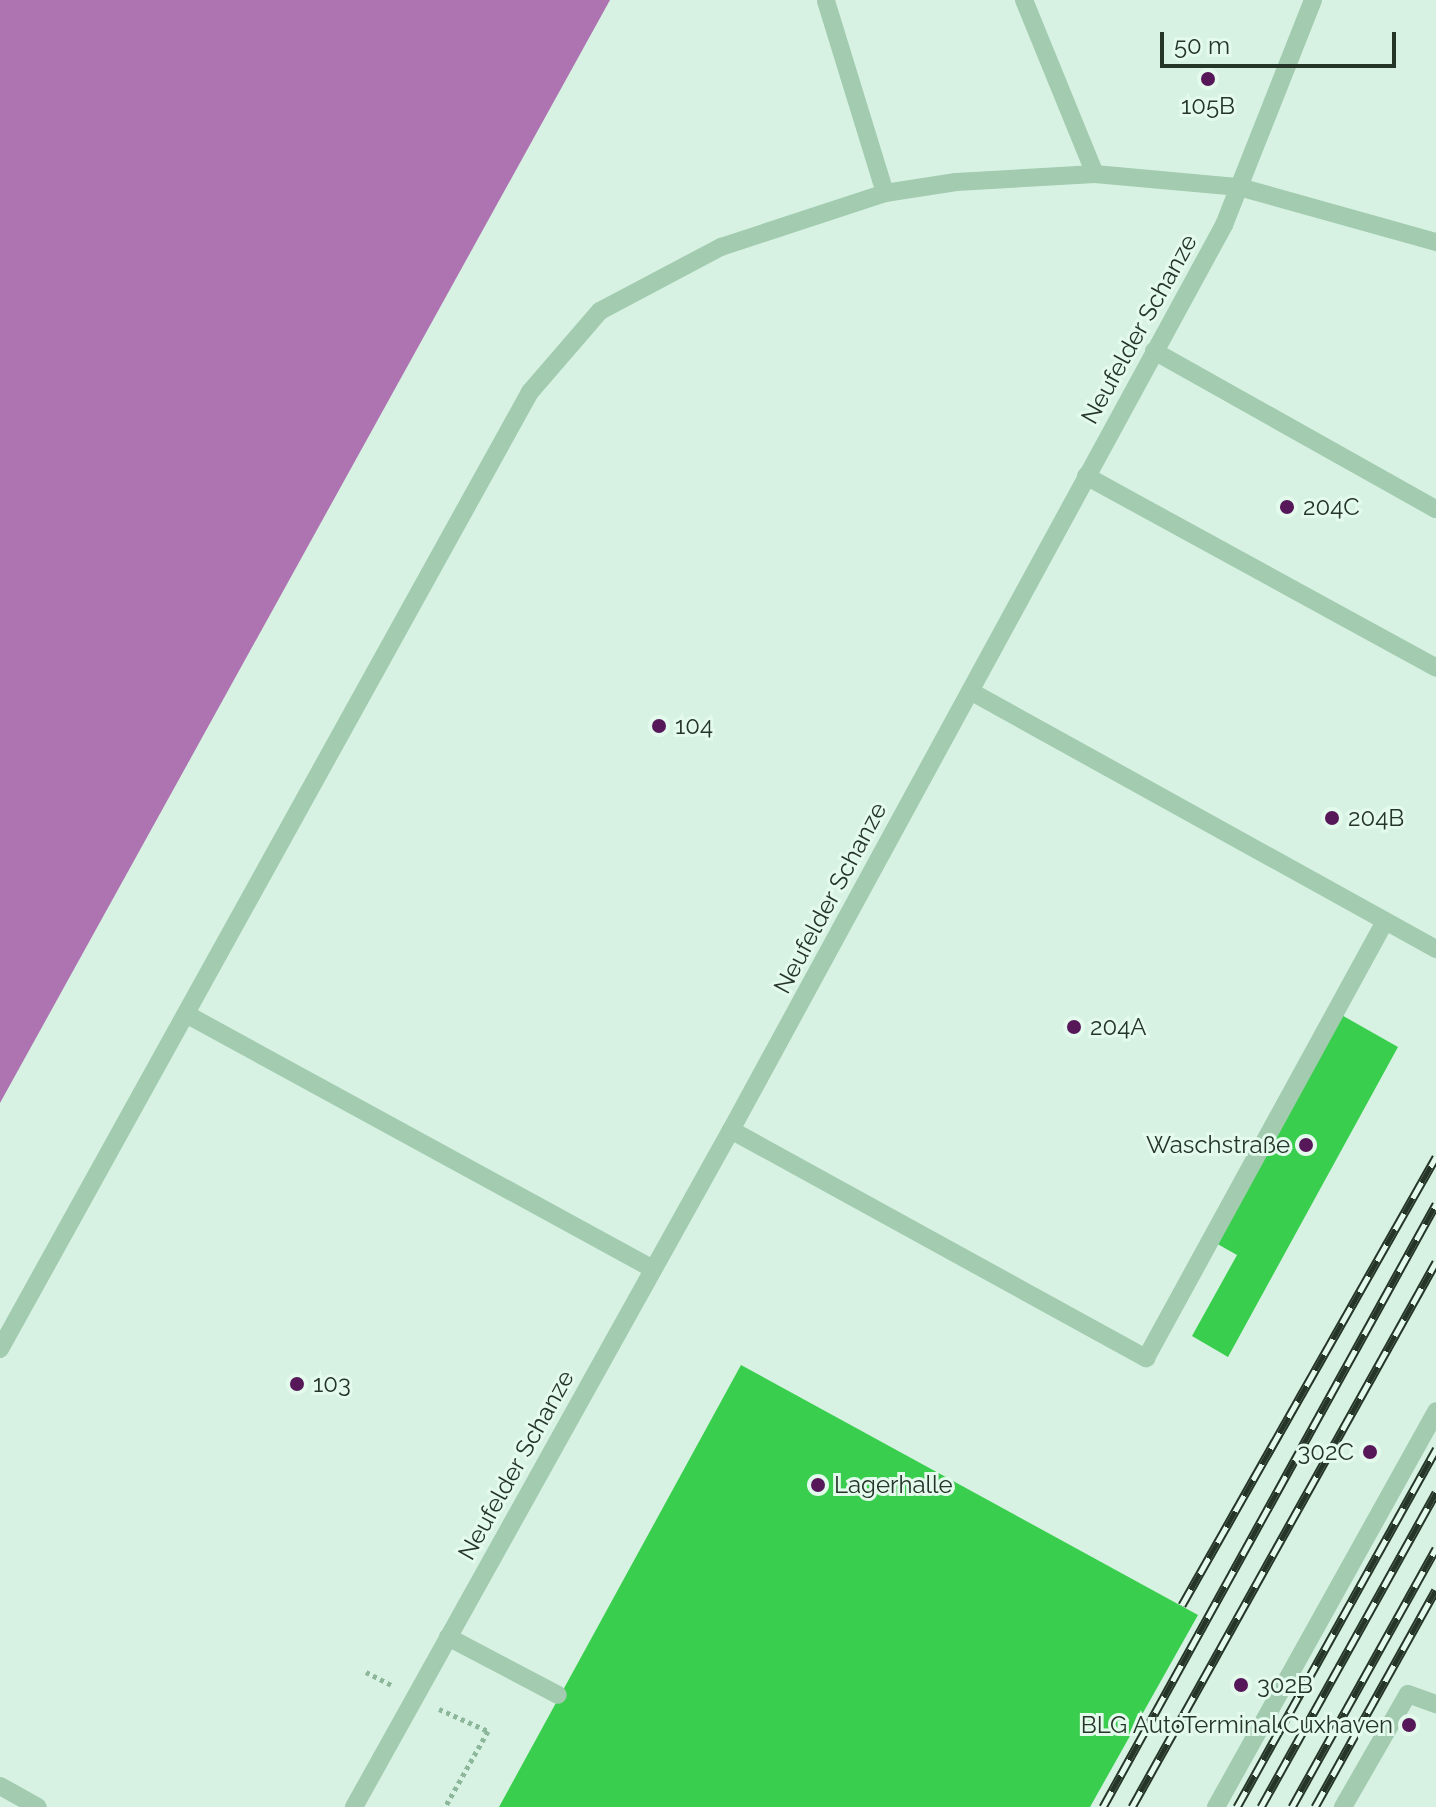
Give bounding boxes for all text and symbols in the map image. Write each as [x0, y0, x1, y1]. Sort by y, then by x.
scale bar [1164, 16, 1400, 66]
text: 50 m [1174, 31, 1230, 60]
marker: 105B [1199, 70, 1217, 88]
place label: 105B [1181, 92, 1235, 120]
street label: Neufelder Schanze [1075, 229, 1203, 429]
place label: 204C [1303, 493, 1360, 521]
marker: 204C [1278, 498, 1296, 516]
place label: 104 [675, 712, 713, 740]
marker: 104 [650, 717, 668, 735]
street label: Neufelder Schanze [767, 797, 893, 999]
place label: 204B [1348, 804, 1404, 832]
marker: 204B [1323, 809, 1341, 827]
place label: 204A [1090, 1013, 1147, 1041]
marker: 204A [1065, 1018, 1083, 1036]
place label: Waschstraße [1146, 1131, 1290, 1159]
marker: Waschstraße [1297, 1136, 1315, 1154]
street label: Neufelder Schanze [452, 1365, 580, 1565]
place label: 103 [313, 1370, 351, 1398]
marker: 103 [288, 1375, 306, 1393]
place label: 302C [1298, 1438, 1354, 1466]
marker: 302C [1361, 1443, 1379, 1461]
place label: Lagerhalle [834, 1471, 953, 1499]
marker: Lagerhalle [809, 1476, 827, 1494]
place label: 302B [1257, 1671, 1313, 1699]
marker: 302B [1232, 1676, 1250, 1694]
place label: BLG AutoTerminal Cuxhaven [1079, 1711, 1393, 1739]
marker: BLG AutoTerminal Cuxhaven [1400, 1716, 1418, 1734]

